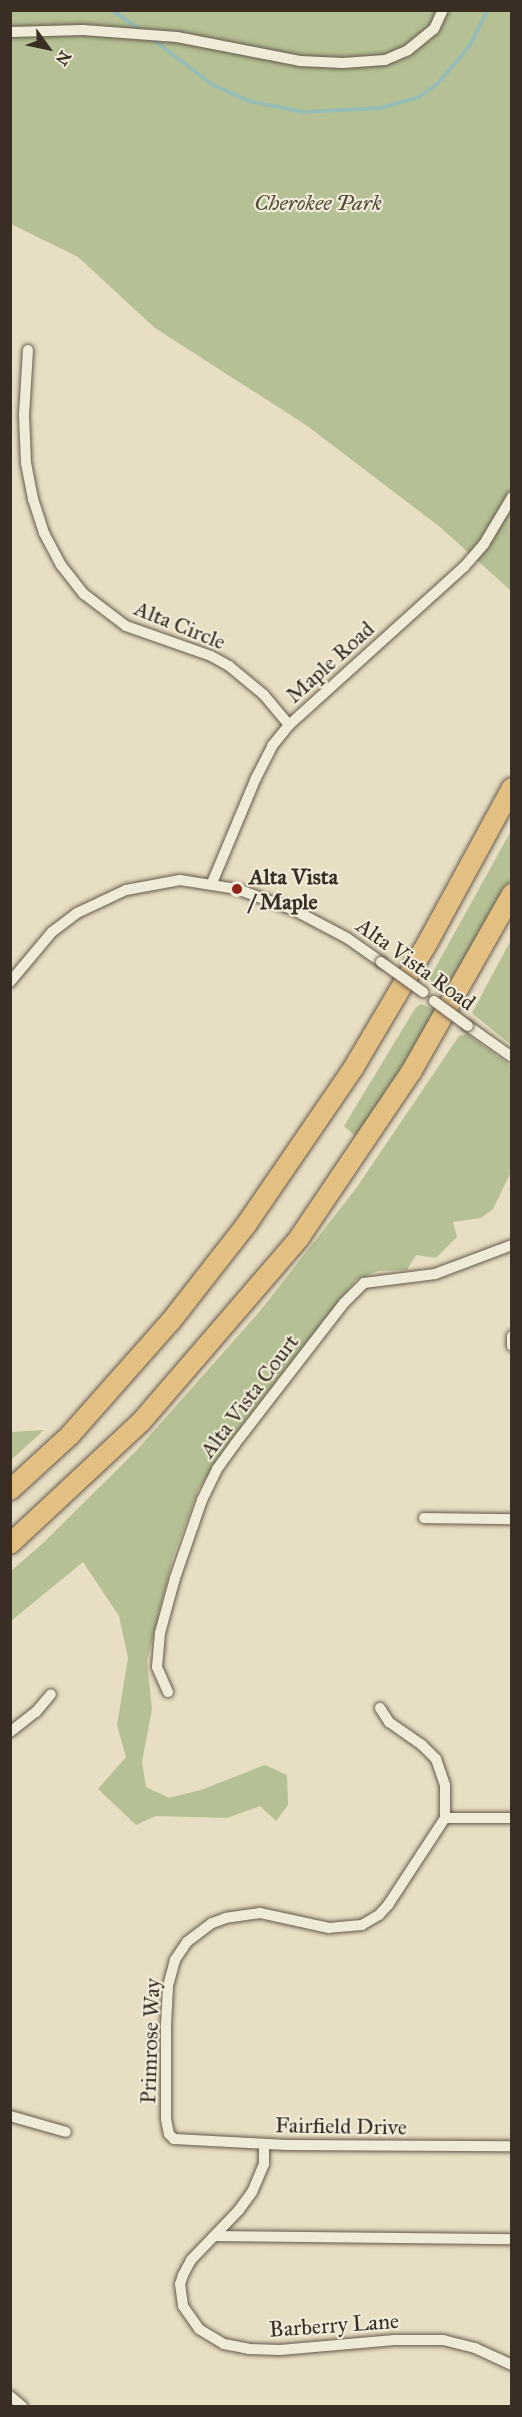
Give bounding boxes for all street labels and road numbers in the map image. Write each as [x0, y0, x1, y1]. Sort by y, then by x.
street label: Alta Circle [131, 595, 229, 655]
street label: Maple Road [280, 616, 380, 708]
street label: Alta Vista Road [351, 912, 481, 1016]
street label: Alta Vista Court [194, 1329, 304, 1463]
street label: Primrose Way [135, 1978, 165, 2104]
street label: Fairfield Drive [275, 2112, 407, 2140]
street label: Barberry Lane [268, 2307, 400, 2343]

